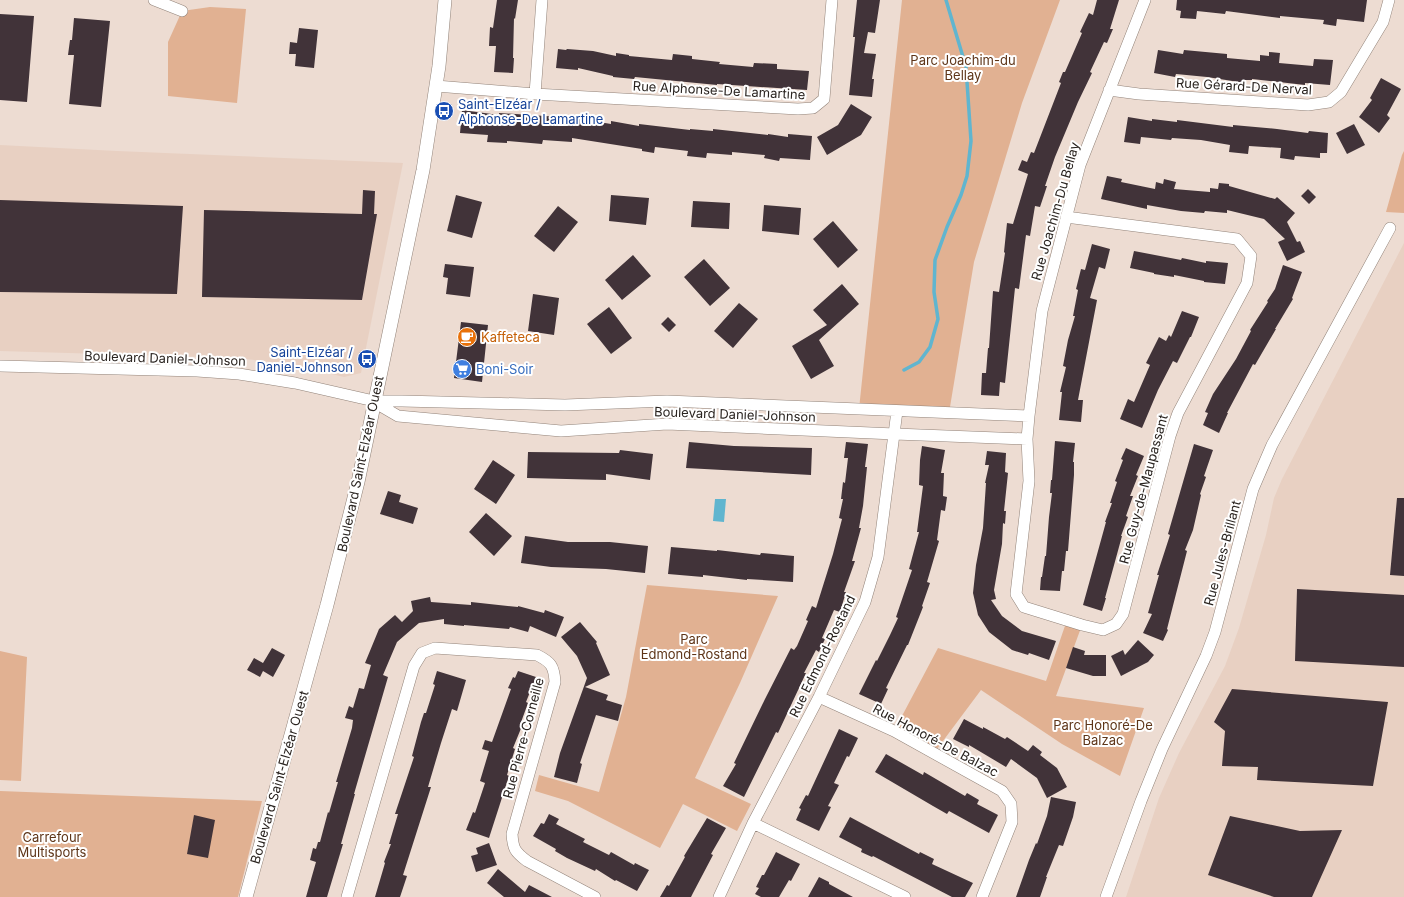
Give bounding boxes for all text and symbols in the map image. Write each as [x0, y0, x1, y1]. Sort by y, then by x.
park label: Parc Joachim-du Bellay [910, 52, 1016, 83]
street label: Rue Gérard-De Nerval [1176, 74, 1312, 98]
street label: Rue Alphonse-De Lamartine [632, 77, 806, 103]
place label: Saint-Elzéar / Alphonse-De Lamartine [458, 96, 603, 127]
bus stop icon: Saint-Elzéar / Alphonse-De Lamartine [433, 100, 455, 122]
street label: Rue Joachim-Du Bellay [1028, 140, 1082, 282]
cafe icon: Kaffeteca [456, 326, 478, 348]
place label: Kaffeteca [481, 329, 540, 345]
place label: Saint-Elzéar / Daniel-Johnson [256, 344, 353, 375]
street label: Boulevard Daniel-Johnson [84, 347, 246, 369]
bus stop icon: Saint-Elzéar / Daniel-Johnson [356, 348, 378, 370]
supermarket icon: Boni-Soir [451, 358, 473, 380]
place label: Boni-Soir [476, 361, 533, 377]
street label: Boulevard Saint-Elzéar Ouest [334, 375, 386, 553]
street label: Boulevard Daniel-Johnson [654, 403, 816, 425]
street label: Rue Guy-de-Maupassant [1115, 413, 1171, 565]
street label: Rue Jules-Brillant [1200, 499, 1244, 607]
street label: Rue Edmond-Rostand [785, 592, 859, 720]
park label: Parc Edmond-Rostand [641, 631, 747, 662]
street label: Rue Pierre-Corneille [499, 676, 547, 800]
street label: Boulevard Saint-Elzéar Ouest [247, 688, 311, 866]
street label: Rue Honoré-De Balzac [870, 700, 1002, 780]
park label: Parc Honoré-De Balzac [1053, 717, 1153, 748]
park label: Carrefour Multisports [18, 829, 87, 860]

